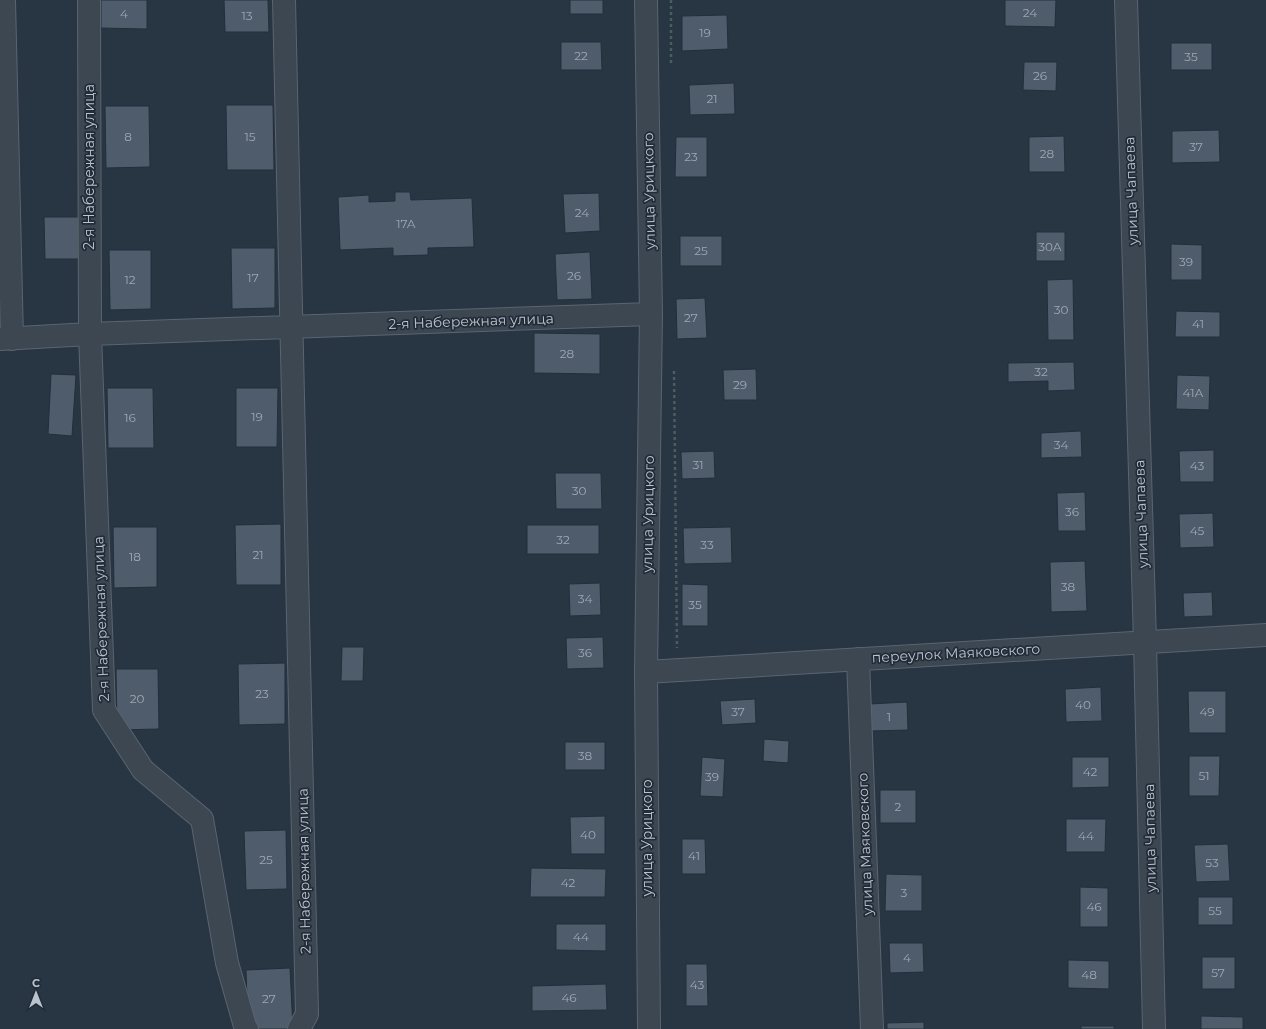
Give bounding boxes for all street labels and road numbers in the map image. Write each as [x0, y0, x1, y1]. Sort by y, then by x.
street label: 2-я Набережная улица [80, 84, 98, 250]
street label: улица Урицкого [639, 132, 659, 251]
street label: улица Чапаева [1120, 136, 1142, 247]
street label: 2-я Набережная улица [388, 309, 554, 333]
street label: улица Урицкого [638, 455, 658, 574]
street label: улица Чапаева [1130, 459, 1152, 570]
street label: 2-я Набережная улица [89, 536, 113, 702]
street label: переулок Маяковского [871, 640, 1041, 666]
street label: улица Маяковского [854, 772, 877, 917]
street label: улица Урицкого [638, 779, 656, 898]
street label: улица Чапаева [1140, 784, 1160, 893]
street label: 2-я Набережная улица [294, 788, 314, 954]

